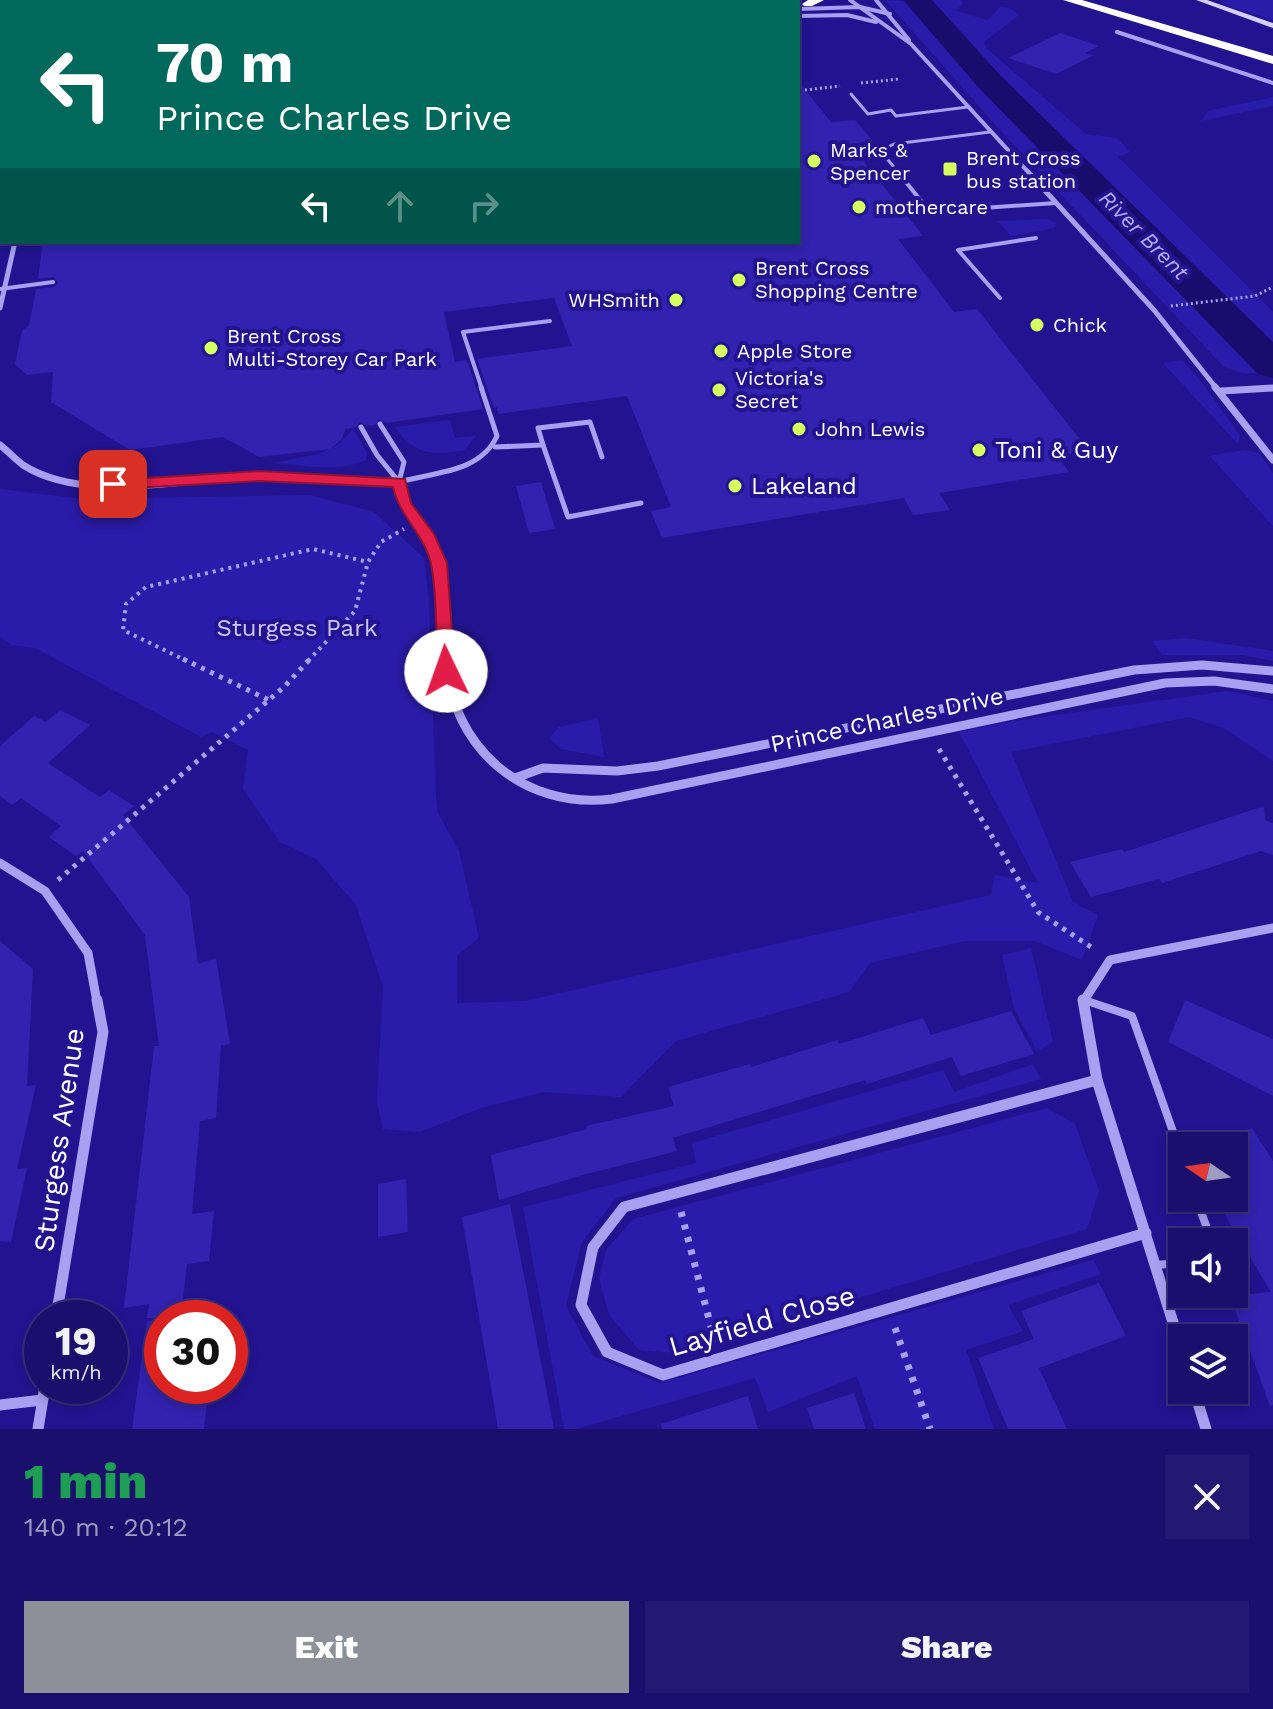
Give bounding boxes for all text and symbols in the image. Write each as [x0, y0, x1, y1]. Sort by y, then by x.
text: 70 m [156, 30, 293, 96]
icon: left [24, 32, 128, 136]
text: Prince Charles Drive [156, 97, 512, 139]
place label: Marks & Spencer [830, 138, 910, 185]
place label: Brent Cross bus station [966, 146, 1081, 193]
marker: Marks & Spencer [805, 152, 823, 170]
marker: Brent Cross bus station [941, 160, 959, 178]
icon: left [294, 184, 338, 228]
icon: ahead [378, 184, 422, 228]
icon: right [462, 184, 506, 228]
water label: River Brent [1094, 185, 1195, 286]
place label: mothercare [875, 195, 988, 219]
marker: mothercare [850, 198, 868, 216]
place label: Brent Cross Shopping Centre [755, 256, 918, 303]
marker: Brent Cross Shopping Centre [730, 271, 748, 289]
place label: WHSmith [568, 288, 660, 312]
marker: WHSmith [667, 291, 685, 309]
place label: Chick [1053, 313, 1107, 337]
marker: Chick [1028, 316, 1046, 334]
place label: Brent Cross Multi-Storey Car Park [227, 324, 437, 371]
marker: Brent Cross Multi-Storey Car Park [202, 339, 220, 357]
place label: Apple Store [737, 339, 852, 363]
marker: Apple Store [712, 342, 730, 360]
place label: Victoria's Secret [735, 366, 824, 413]
marker: Victoria's Secret [710, 381, 728, 399]
place label: John Lewis [815, 417, 925, 441]
marker: John Lewis [790, 420, 808, 438]
place label: Toni & Guy [995, 436, 1119, 464]
marker: Toni & Guy [970, 441, 988, 459]
pin [79, 450, 147, 518]
icon: arrive [91, 462, 135, 506]
place label: Lakeland [751, 472, 857, 500]
marker: Lakeland [726, 477, 744, 495]
park label: Sturgess Park [216, 614, 378, 642]
position arrow [404, 629, 488, 713]
street label: Prince Charles Drive [768, 682, 1006, 758]
street label: Sturgess Avenue [27, 1026, 91, 1254]
north arrow [1168, 1132, 1248, 1212]
map controls [1168, 1132, 1248, 1404]
button: sound [1168, 1228, 1248, 1308]
street label: Layfield Close [665, 1279, 859, 1363]
speed limit sign: 30 [144, 1300, 248, 1404]
text: 19 [55, 1318, 97, 1365]
button: layers [1168, 1324, 1248, 1404]
text: km/h [50, 1360, 102, 1384]
text: 1 min [24, 1453, 147, 1510]
button: close [1165, 1455, 1249, 1539]
text: 140 m · 20:12 [24, 1512, 188, 1542]
button: Exit [24, 1601, 629, 1693]
button: Share [645, 1601, 1249, 1693]

